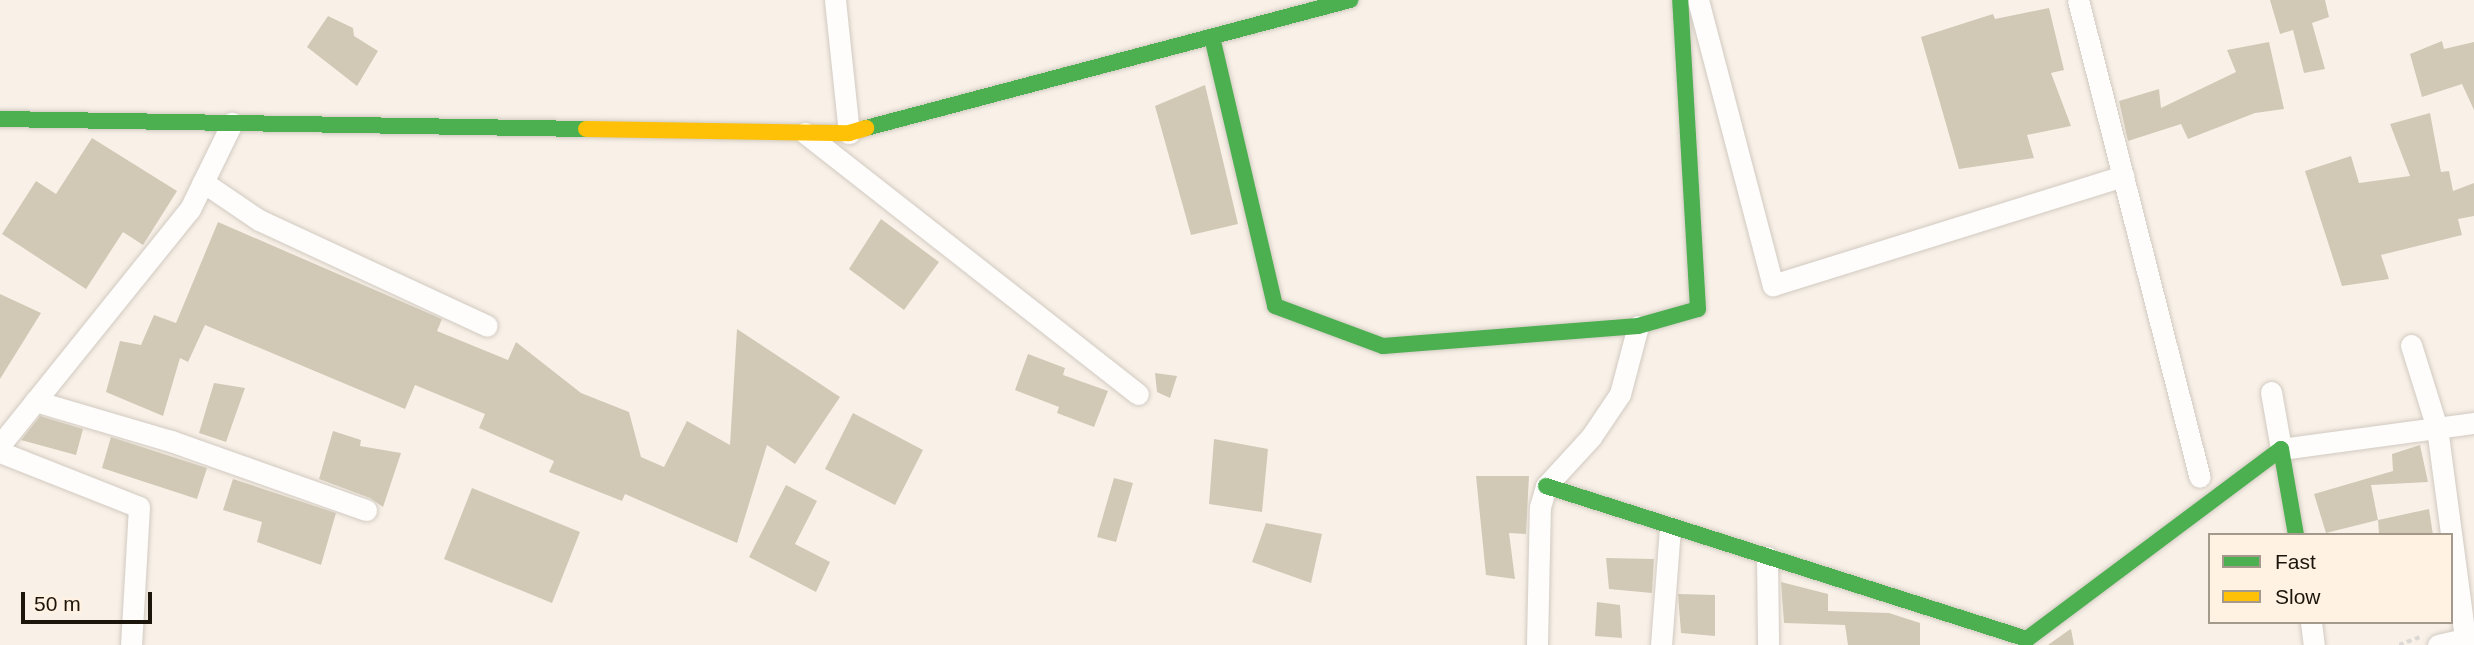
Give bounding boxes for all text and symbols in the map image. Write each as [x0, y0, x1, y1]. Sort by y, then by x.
legend [2208, 533, 2453, 624]
text: Fast [2275, 550, 2316, 573]
scale bar [24, 578, 156, 622]
text: Slow [2275, 585, 2321, 608]
text: 50 m [34, 592, 81, 615]

